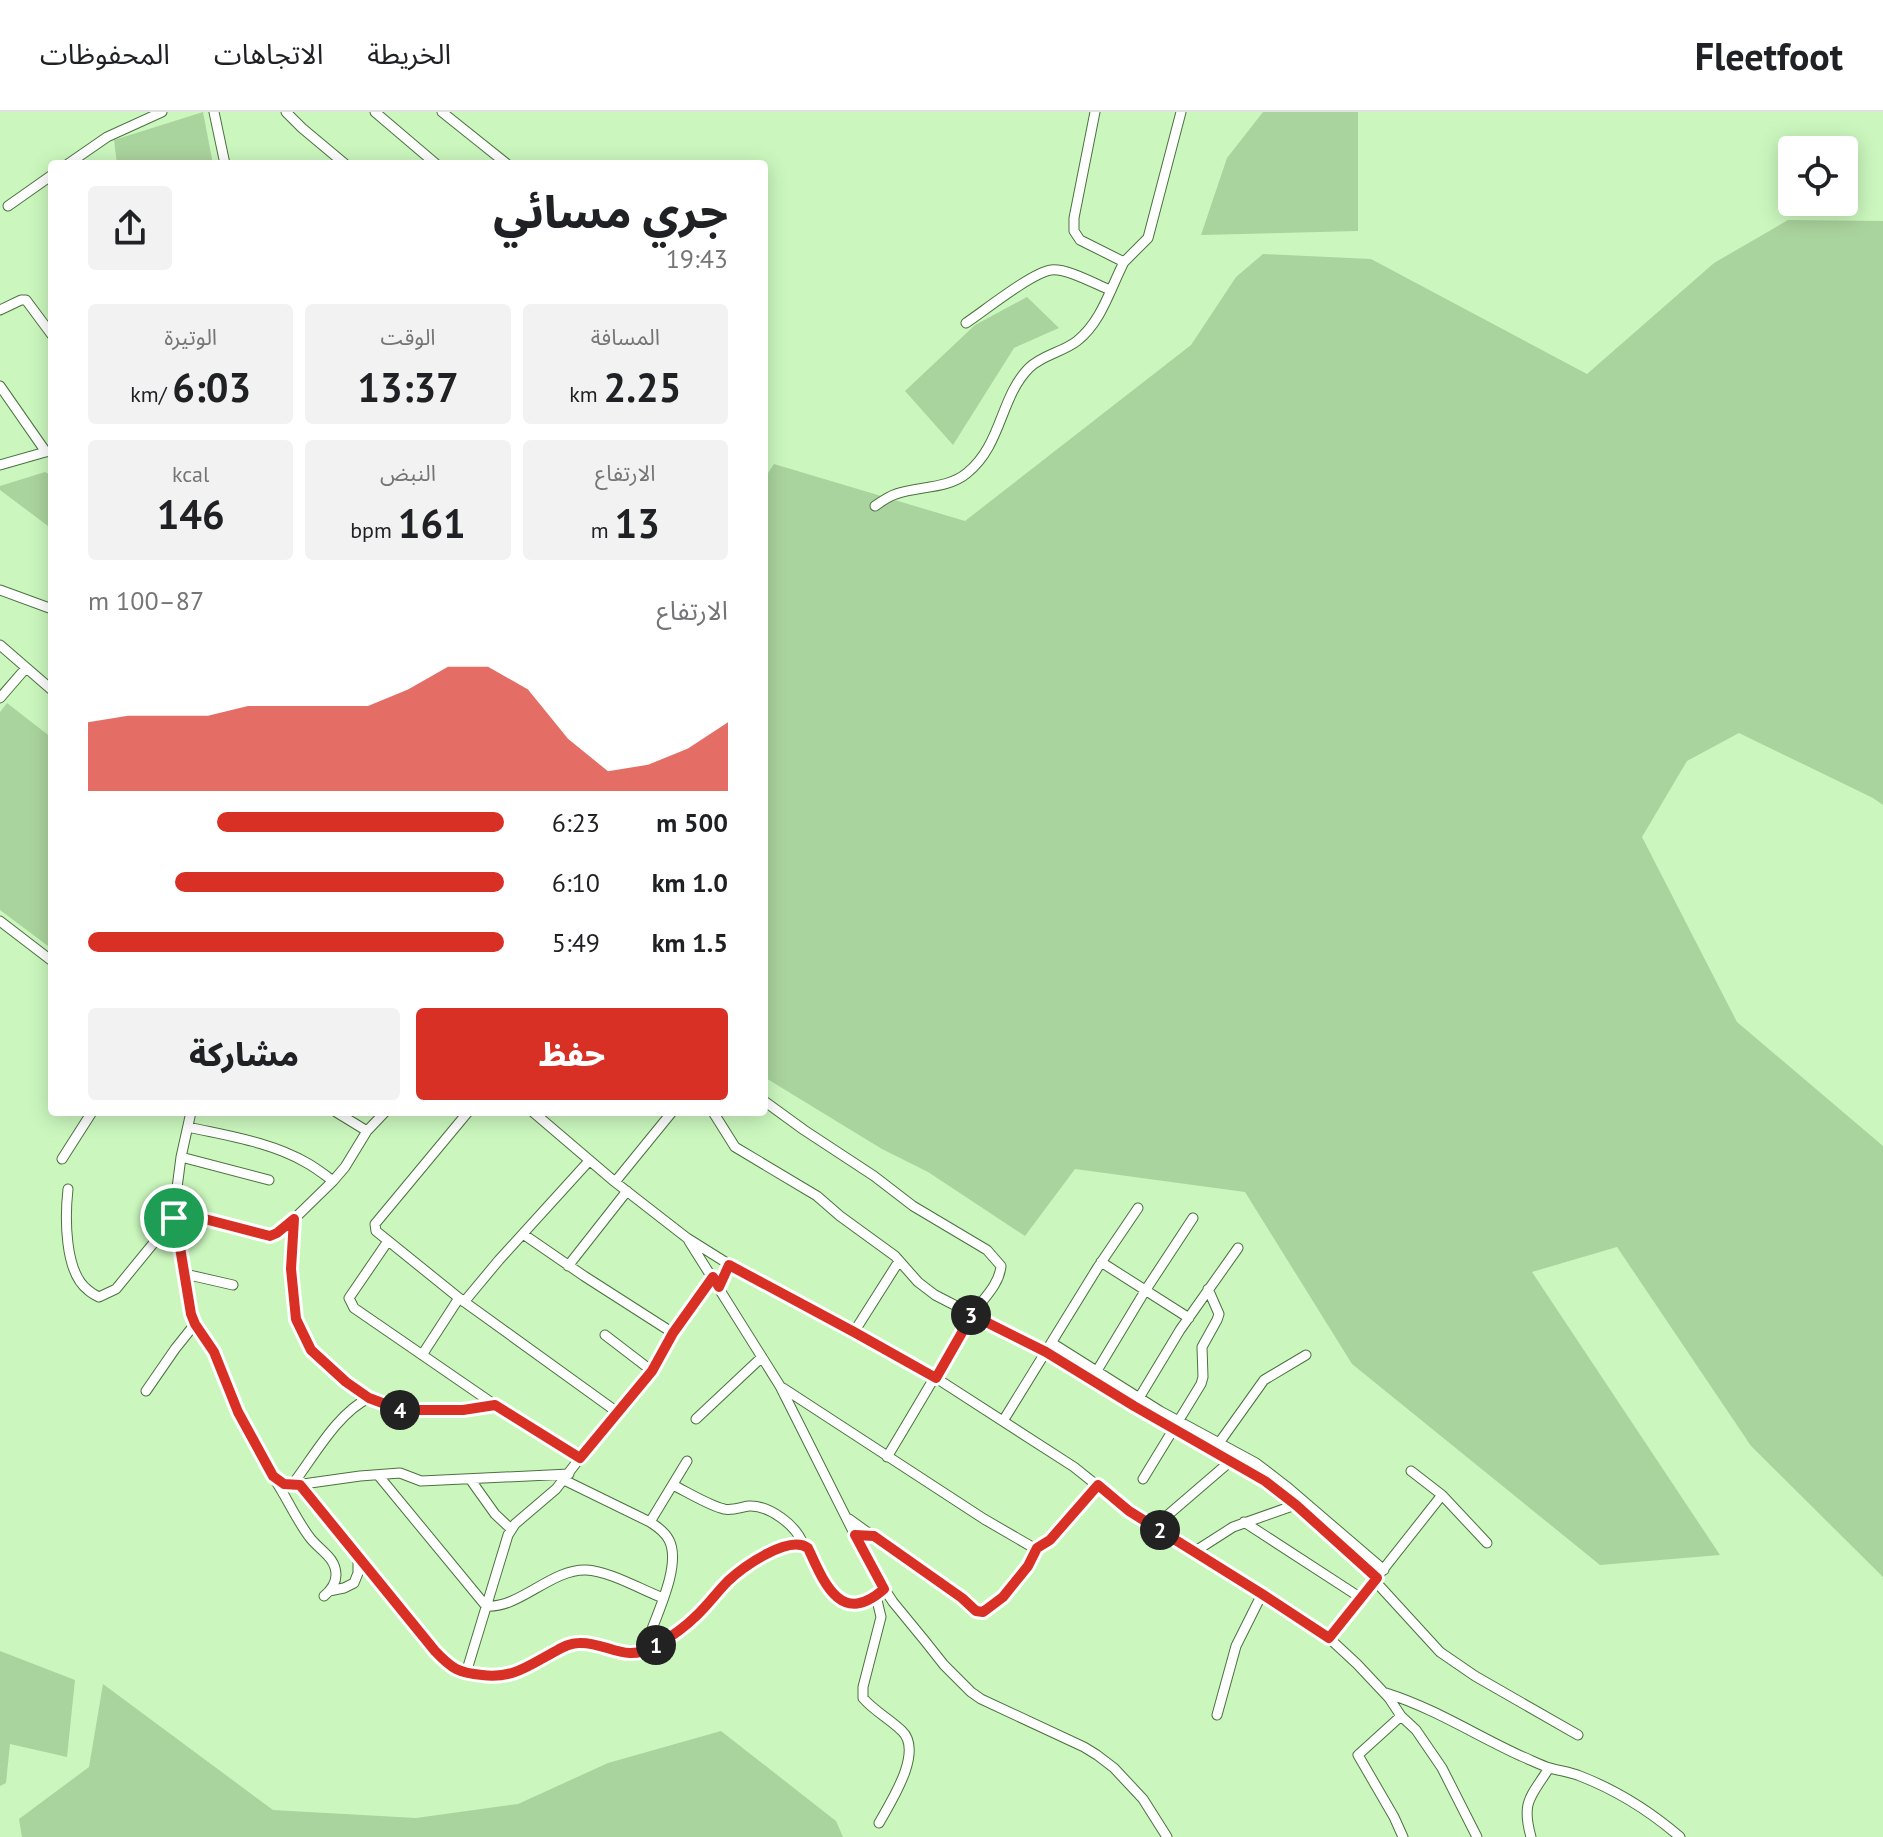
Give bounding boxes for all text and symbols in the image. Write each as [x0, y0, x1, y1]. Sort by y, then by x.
text: Fleetfoot [1695, 31, 1843, 80]
text: المحفوظات [40, 35, 170, 72]
text: الاتجاهات [214, 35, 323, 72]
text: الخريطة [367, 35, 451, 72]
map controls [1778, 136, 1858, 216]
button: locate [1778, 136, 1858, 216]
text: جري مسائي [493, 183, 728, 240]
button: share [88, 186, 172, 270]
text: 19:43 [666, 242, 728, 275]
text: الوتيرة [164, 323, 217, 351]
text: الوقت [380, 323, 436, 351]
text: المسافة [591, 323, 660, 351]
text: 6:03 [172, 361, 251, 413]
text: 13:37 [357, 361, 459, 413]
text: 2.25 [604, 361, 681, 413]
text: /km [130, 380, 172, 408]
text: km [569, 380, 604, 408]
text: النبض [380, 459, 436, 487]
text: الارتفاع [595, 459, 656, 487]
text: kcal [172, 460, 209, 488]
text: 146 [157, 488, 225, 540]
text: 161 [398, 497, 466, 549]
text: 13 [615, 497, 660, 549]
text: bpm [350, 516, 398, 544]
text: m [591, 516, 615, 544]
text: 87–100 m [88, 584, 204, 617]
text: الارتفاع [657, 594, 728, 627]
text: 6:23 [552, 806, 600, 839]
text: 500 m [656, 806, 728, 839]
text: 6:10 [552, 866, 600, 899]
text: 1.0 km [652, 866, 728, 899]
text: 5:49 [552, 926, 600, 959]
text: 1.5 km [652, 926, 728, 959]
button: مشاركة [88, 1008, 400, 1100]
button: حفظ [416, 1008, 728, 1100]
pin [140, 1184, 208, 1252]
icon: arrive [152, 1196, 196, 1240]
pin: 3 [951, 1295, 991, 1335]
text: 3 [965, 1301, 977, 1329]
pin: 4 [380, 1390, 420, 1430]
text: 4 [394, 1396, 406, 1424]
pin: 2 [1140, 1510, 1180, 1550]
text: 2 [1154, 1516, 1166, 1544]
pin: 1 [636, 1625, 676, 1665]
text: 1 [650, 1631, 662, 1659]

